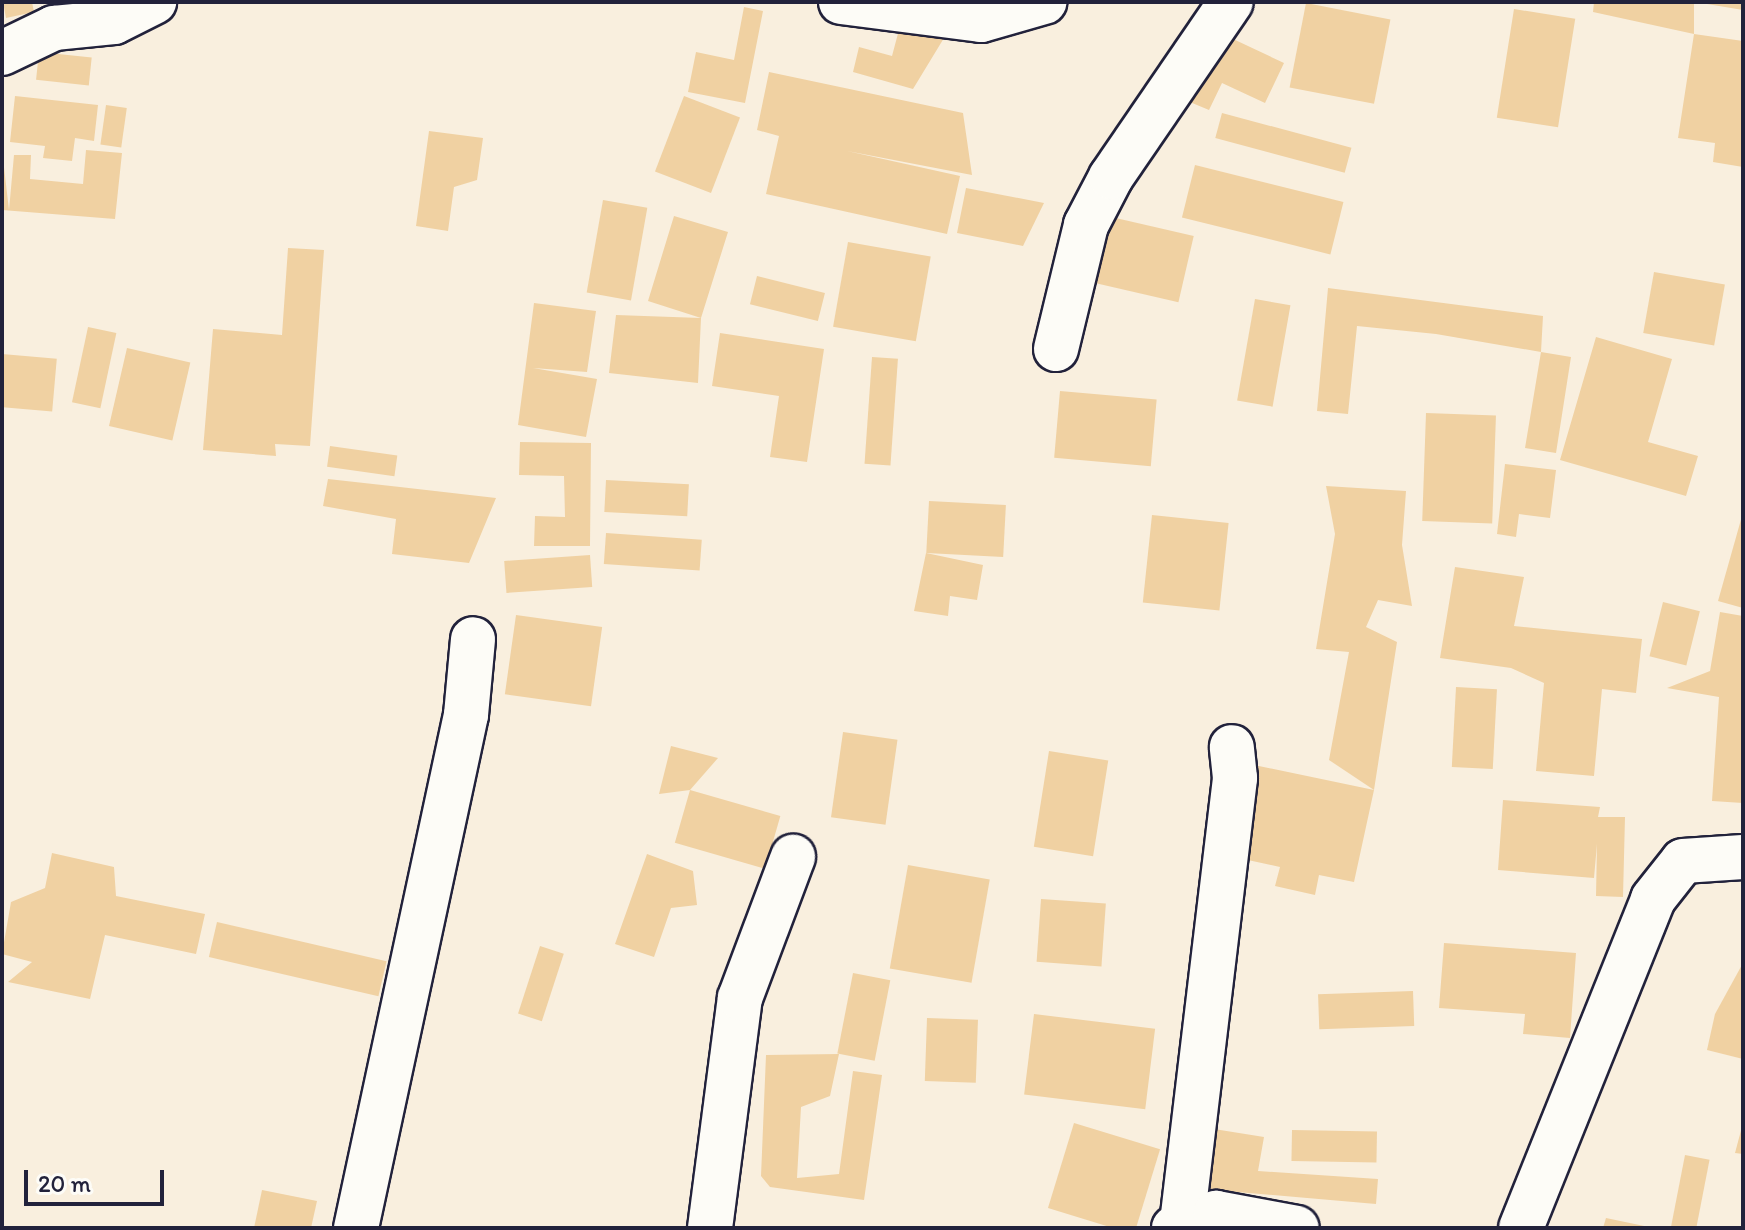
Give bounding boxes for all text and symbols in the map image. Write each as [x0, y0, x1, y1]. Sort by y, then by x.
scale bar [28, 1154, 168, 1204]
text: 20 m [38, 1169, 91, 1198]

